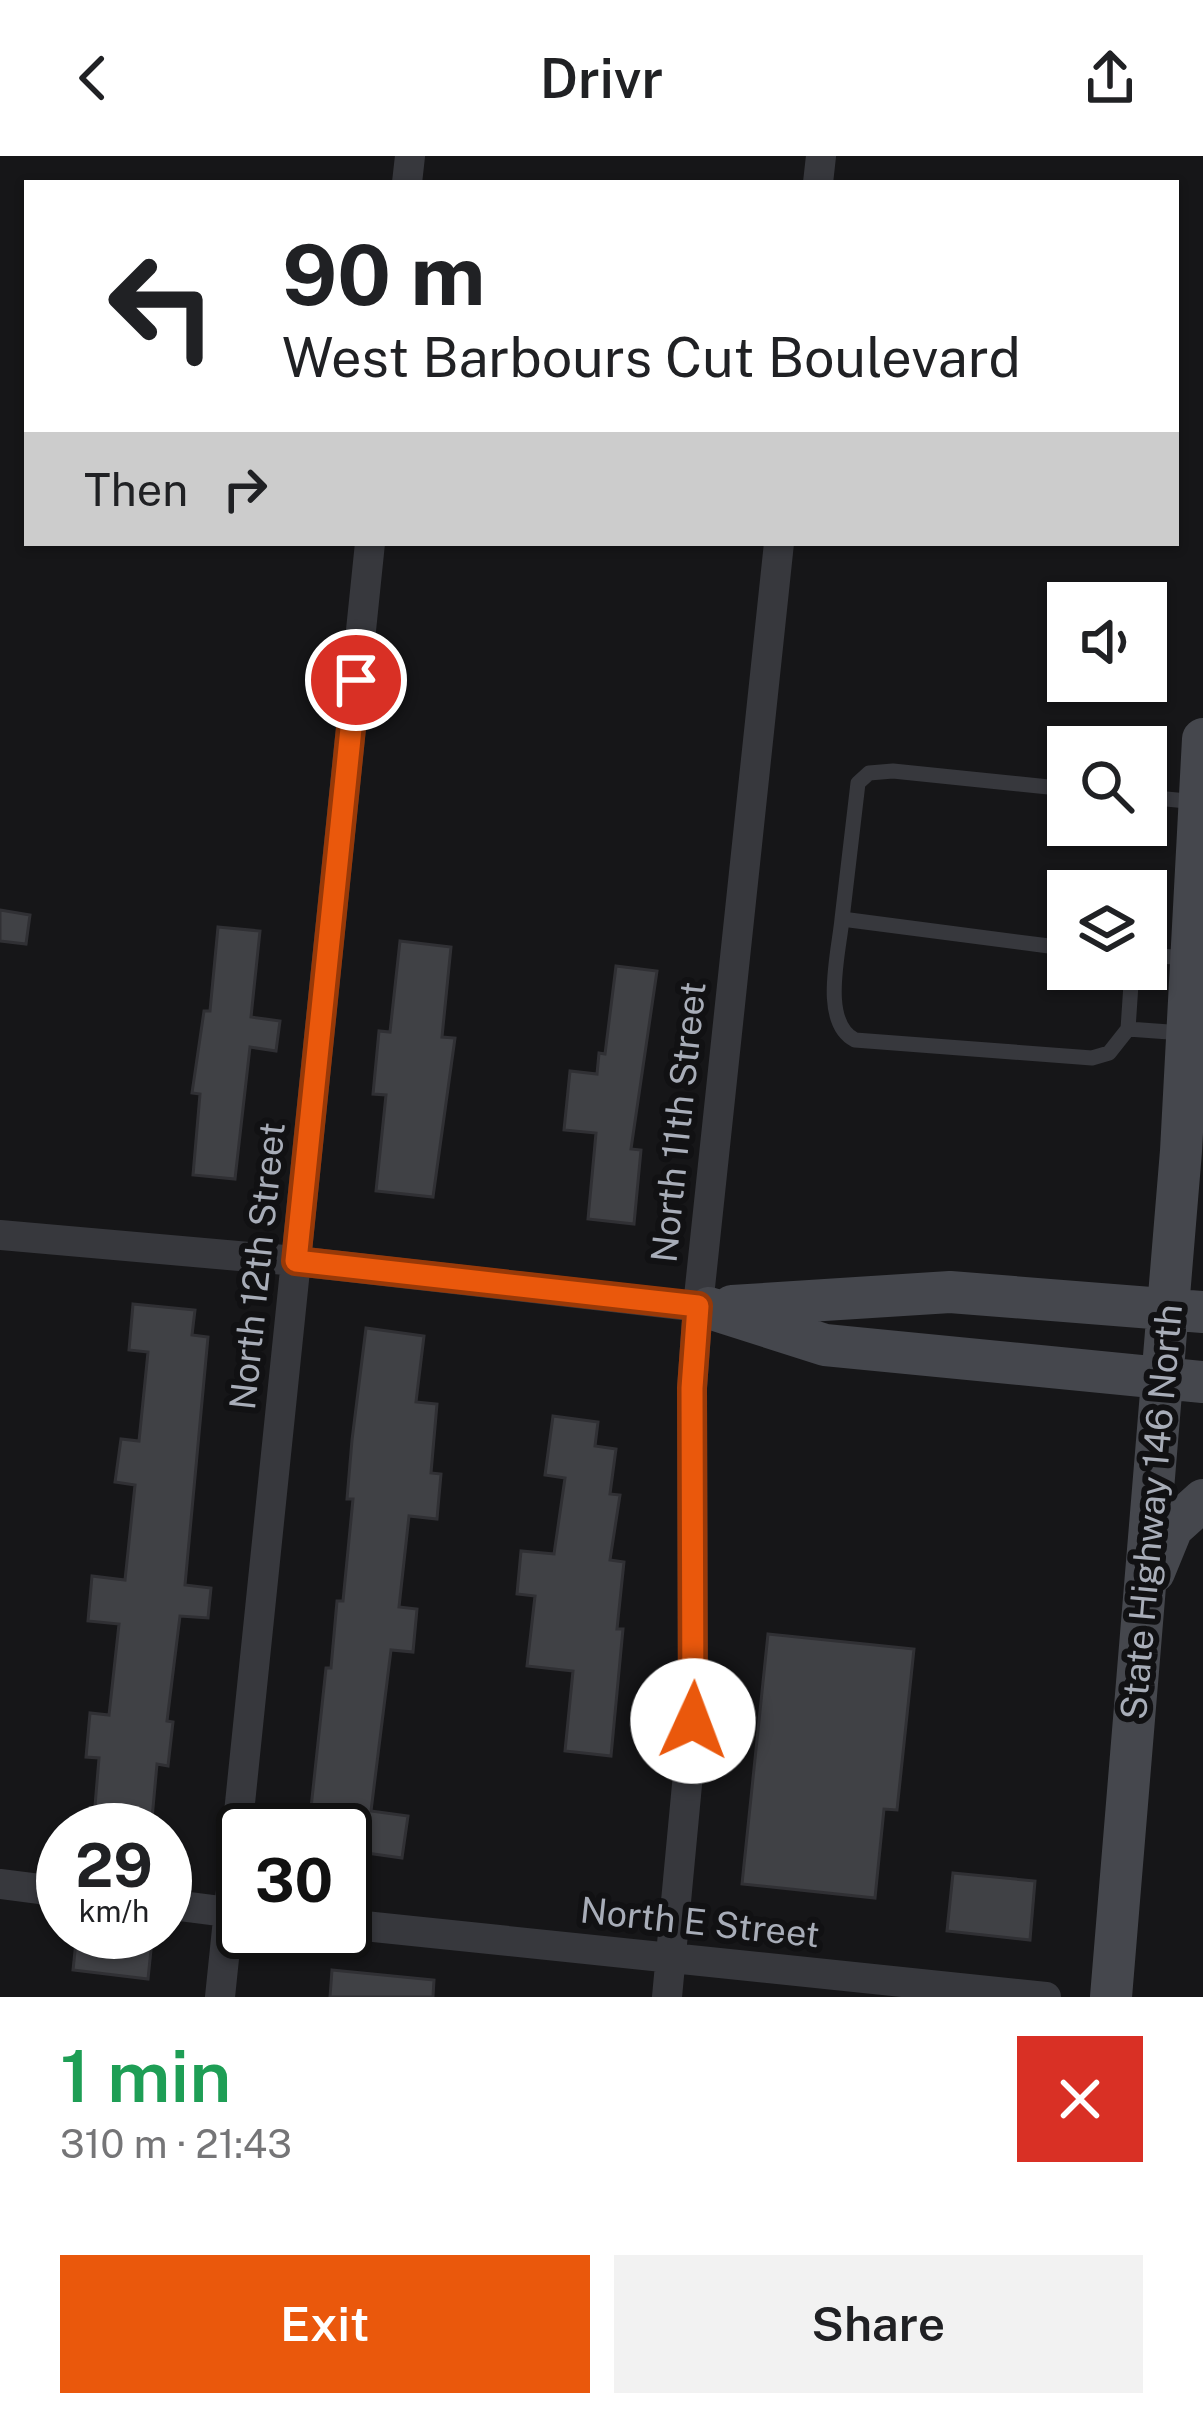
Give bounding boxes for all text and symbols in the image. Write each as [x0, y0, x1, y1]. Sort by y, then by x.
icon: back [60, 45, 126, 111]
icon: share [1077, 45, 1143, 111]
text: Drivr [540, 47, 663, 110]
text: 90 m [282, 225, 485, 324]
icon: left [84, 228, 240, 384]
text: West Barbours Cut Boulevard [282, 326, 1021, 389]
icon: right [212, 456, 278, 522]
text: Then [84, 463, 188, 516]
map controls [1047, 582, 1167, 990]
button: sound [1047, 582, 1167, 702]
pin [305, 629, 407, 731]
icon: arrive [323, 647, 389, 713]
button: search [1047, 726, 1167, 846]
button: layers [1047, 870, 1167, 990]
street label: North 11th Street [642, 979, 714, 1265]
street label: North 12th Street [221, 1120, 293, 1412]
street label: State Highway 146 North [1112, 1303, 1190, 1721]
position arrow [630, 1658, 756, 1784]
speed limit sign: 30 [216, 1803, 372, 1959]
text: 29 [75, 1830, 153, 1901]
street label: North E Street [578, 1889, 822, 1955]
text: km/h [79, 1893, 149, 1929]
text: 1 min [60, 2034, 231, 2118]
button: close [1017, 2036, 1143, 2162]
text: 310 m · 21:43 [60, 2121, 292, 2167]
button: Exit [60, 2255, 590, 2393]
button: Share [614, 2255, 1143, 2393]

